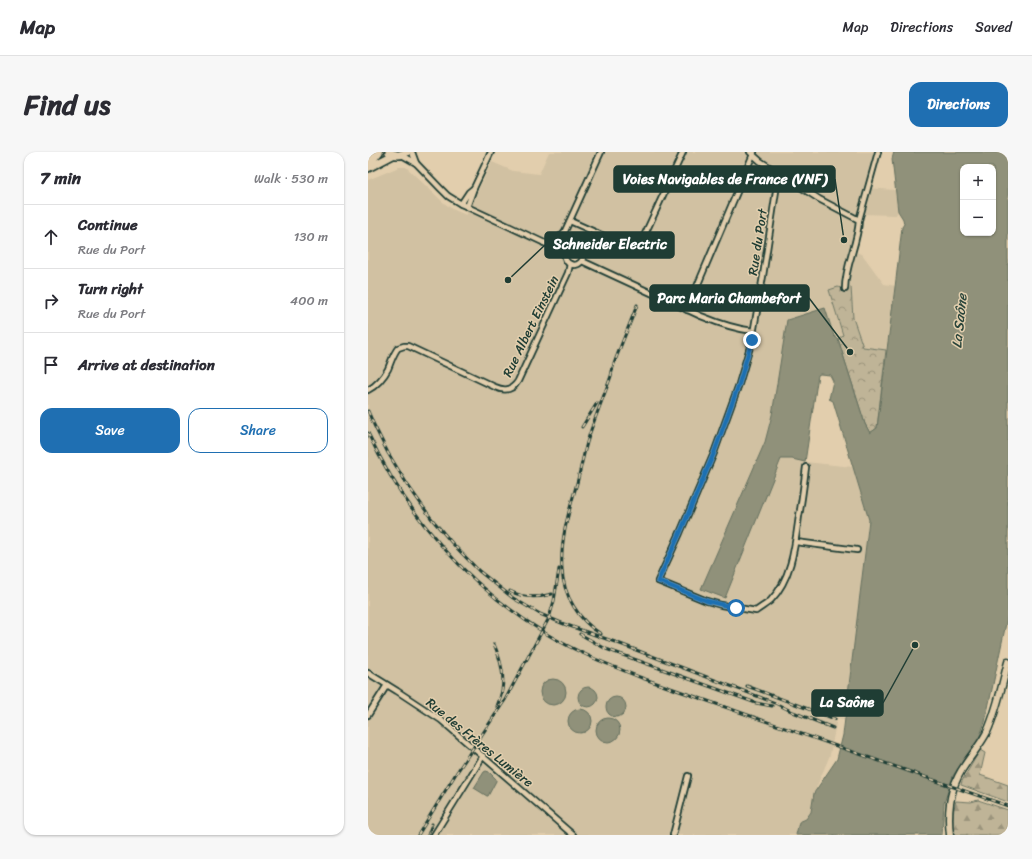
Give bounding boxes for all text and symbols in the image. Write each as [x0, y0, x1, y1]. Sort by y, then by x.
text: Map [20, 11, 55, 44]
text: Map [842, 15, 868, 40]
text: Directions [890, 15, 953, 40]
text: Saved [975, 15, 1012, 40]
text: Find us [24, 80, 111, 129]
button: Directions [909, 82, 1008, 127]
text: 7 min [40, 163, 81, 193]
map controls [960, 164, 996, 236]
button: + [960, 164, 996, 200]
callout: Voies Navigables de France (VNF) [614, 166, 835, 192]
text: Walk · 530 m [254, 167, 328, 190]
text: Voies Navigables de France (VNF) [623, 167, 828, 192]
button: − [960, 200, 996, 236]
street label: Rue du Port [741, 206, 774, 277]
text: Continue [78, 212, 138, 238]
text: 130 m [294, 225, 328, 248]
icon: ahead [40, 226, 62, 248]
callout: Schneider Electric [545, 232, 674, 258]
text: Schneider Electric [552, 232, 668, 257]
text: Rue du Port [78, 238, 145, 261]
street label: Rue Albert Einstein [496, 271, 565, 381]
text: Turn right [78, 276, 143, 302]
callout: Parc Maria Chambefort [650, 285, 809, 311]
text: Parc Maria Chambefort [657, 286, 802, 311]
text: 400 m [290, 289, 328, 312]
icon: right [40, 290, 62, 312]
water label: La Saône [944, 291, 975, 349]
text: Rue du Port [78, 302, 145, 325]
route end [743, 331, 761, 349]
text: Arrive at destination [78, 352, 215, 378]
icon: arrive [40, 354, 62, 376]
button: Save [40, 408, 180, 453]
button: Share [188, 408, 328, 453]
route start [727, 599, 745, 617]
callout: La Saône [812, 690, 883, 716]
text: La Saône [820, 690, 874, 715]
street label: Rue des Frères Lumière [421, 692, 539, 793]

